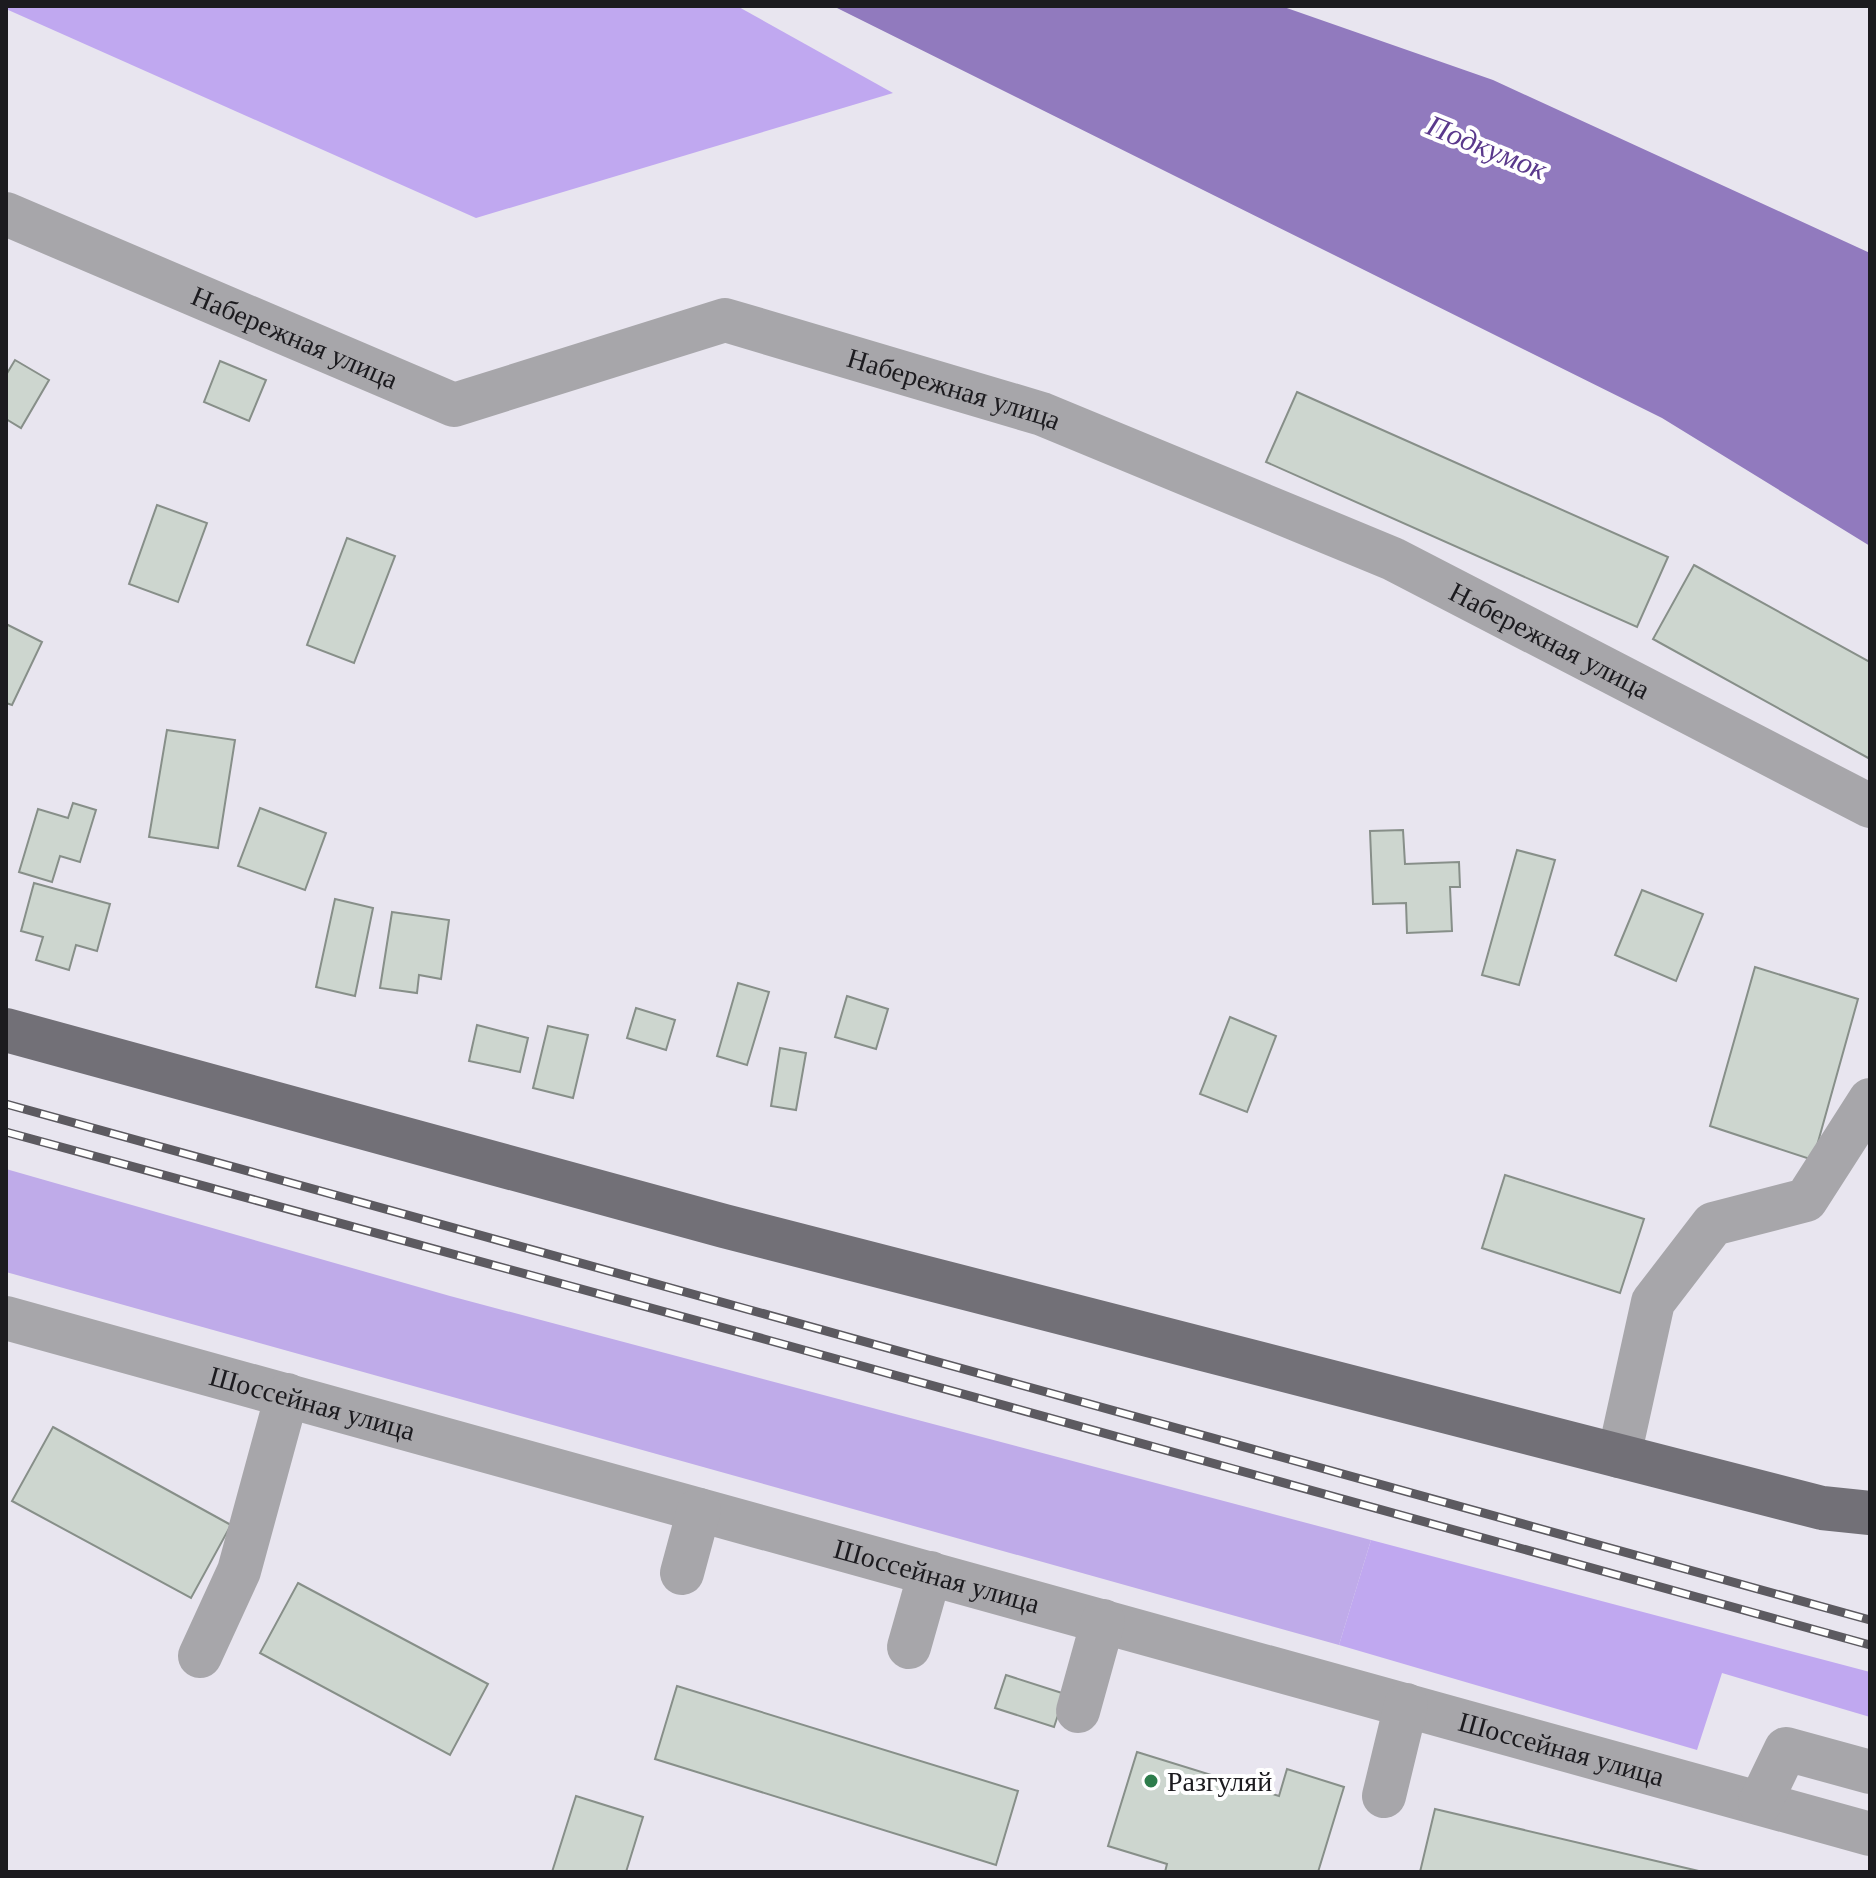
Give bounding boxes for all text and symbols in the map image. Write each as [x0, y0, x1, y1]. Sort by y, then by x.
water label: Подкумок [1421, 108, 1553, 186]
street label: Набережная улица [187, 279, 403, 395]
street label: Набережная улица [844, 342, 1066, 436]
street label: Набережная улица [1444, 576, 1656, 705]
street label: Шоссейная улица [206, 1360, 419, 1446]
street label: Шоссейная улица [831, 1532, 1044, 1619]
street label: Шоссейная улица [1455, 1705, 1668, 1792]
place label: Разгуляй [1167, 1766, 1272, 1797]
marker: Разгуляй [1142, 1772, 1160, 1790]

